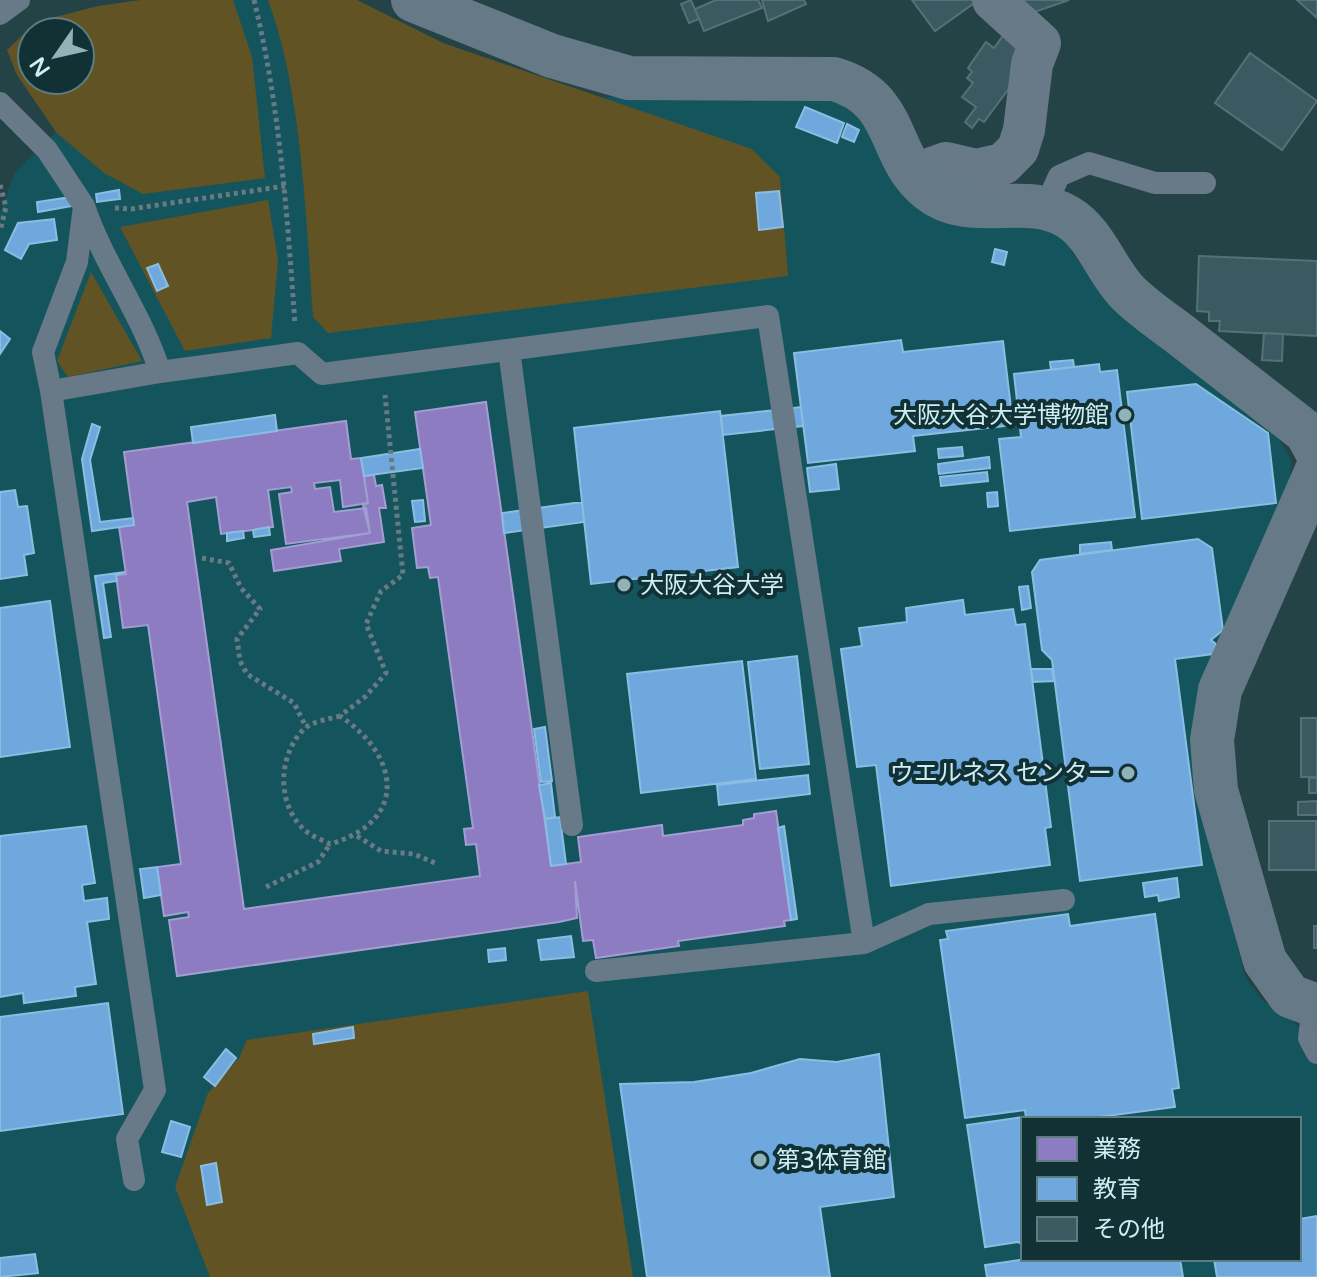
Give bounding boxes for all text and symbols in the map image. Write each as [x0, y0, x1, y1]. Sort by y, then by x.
north arrow [16, 16, 96, 96]
text: N [25, 52, 56, 81]
place label: 大阪大谷大学博物館 [893, 401, 1109, 430]
marker: 大阪大谷大学博物館 [1116, 406, 1134, 424]
place label: 大阪大谷大学 [640, 571, 784, 600]
marker: 大阪大谷大学 [615, 576, 633, 594]
place label: ウエルネス センター [890, 759, 1112, 788]
marker: ウエルネス センター [1119, 764, 1137, 782]
legend [1021, 1117, 1301, 1261]
text: 業務 [1093, 1135, 1141, 1164]
place label: 第3体育館 [776, 1146, 887, 1175]
marker: 第3体育館 [751, 1151, 769, 1169]
text: 教育 [1093, 1175, 1141, 1204]
text: その他 [1093, 1215, 1165, 1244]

